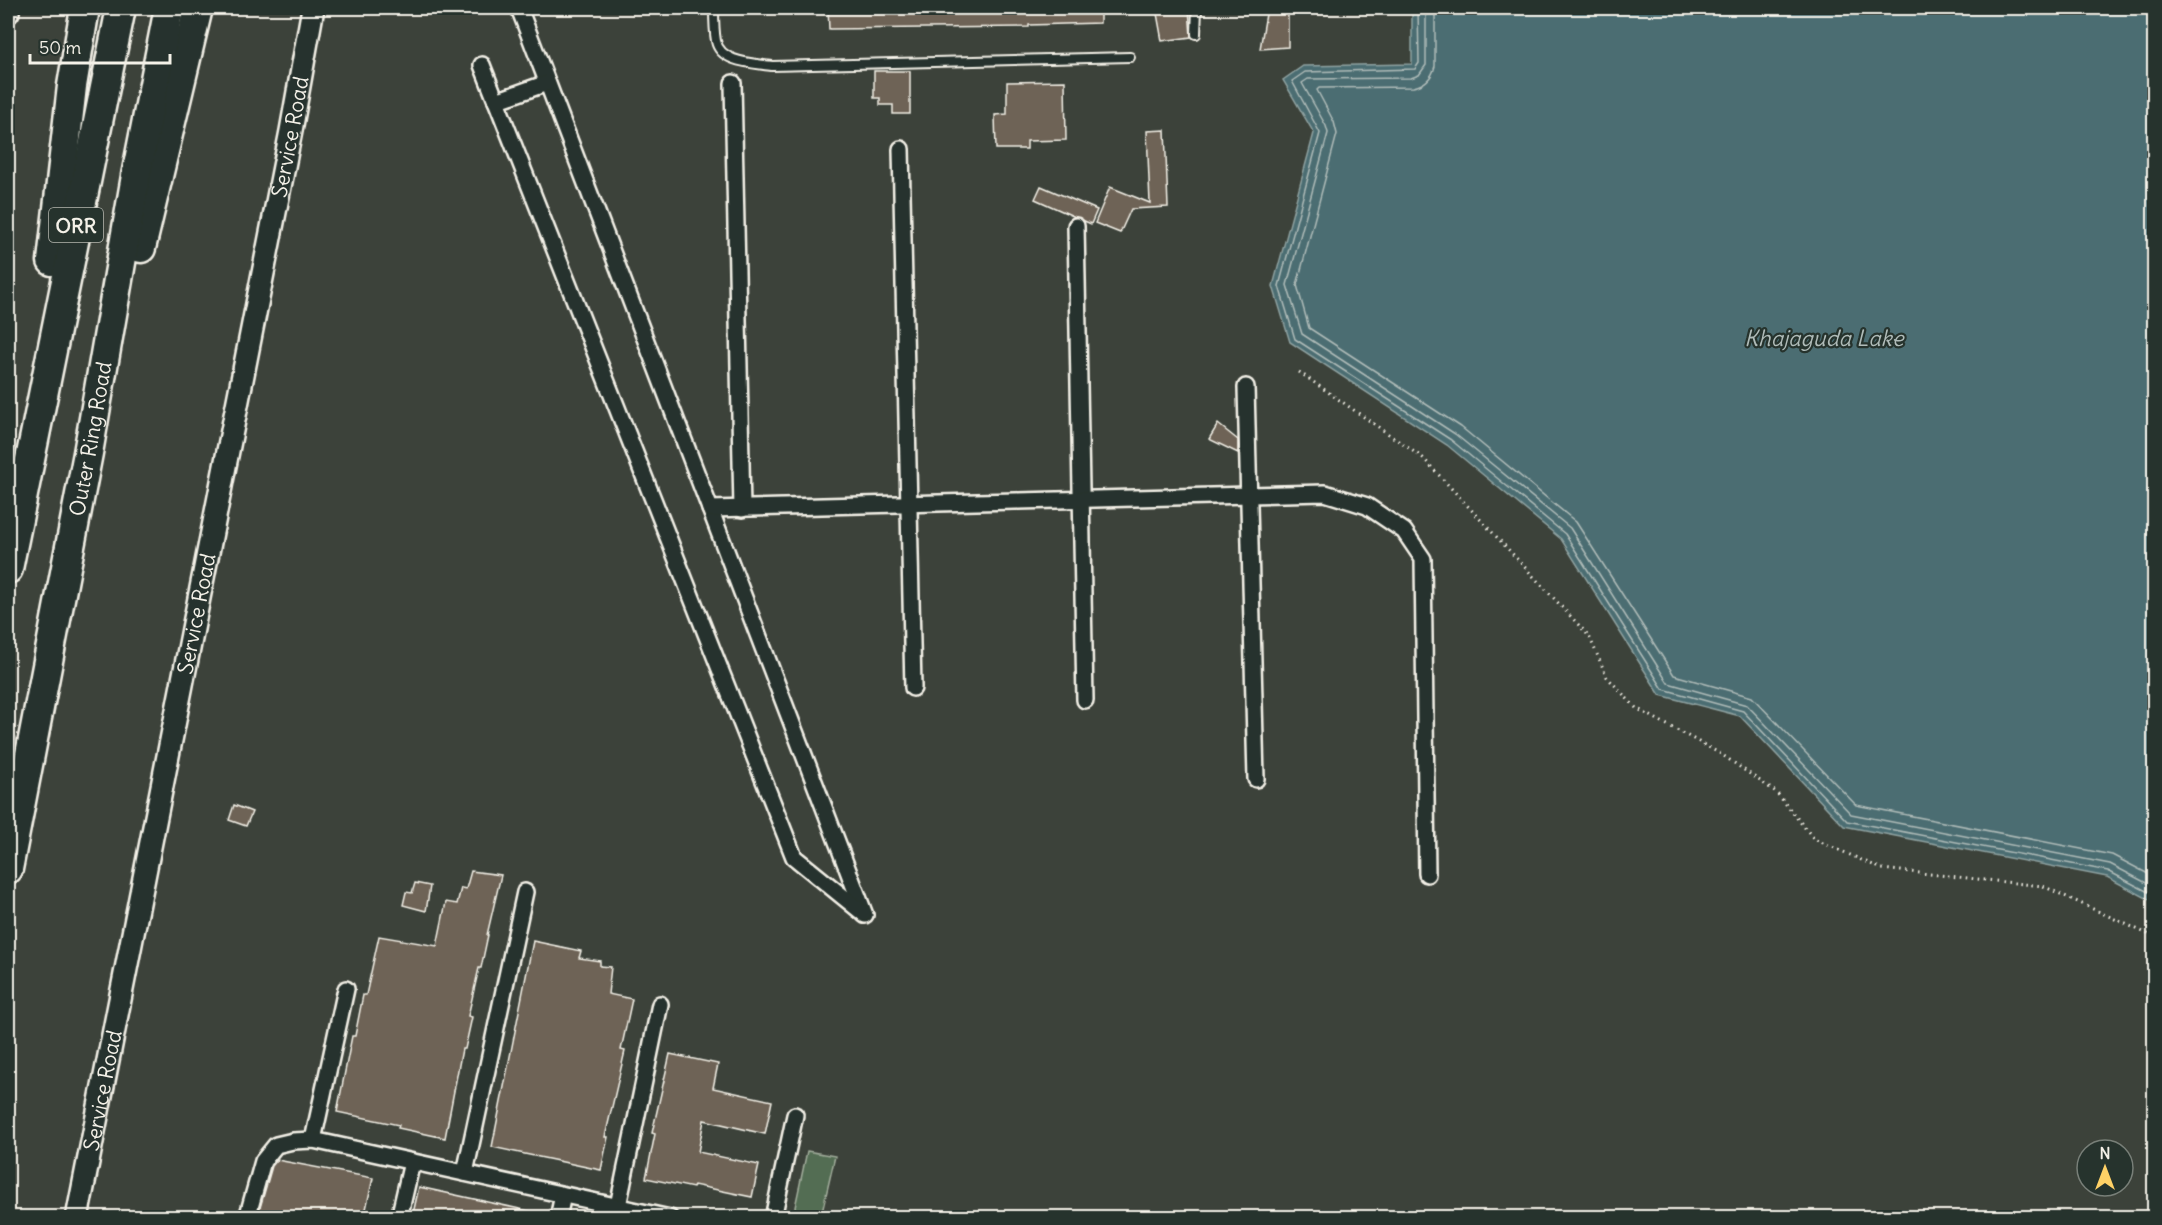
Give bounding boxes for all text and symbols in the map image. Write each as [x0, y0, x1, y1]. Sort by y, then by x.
scale bar [30, 27, 170, 65]
text: 50 m [39, 36, 81, 59]
street label: Service Road [265, 74, 314, 199]
road number: ORR [49, 208, 103, 242]
water label: Khajaguda Lake [1744, 324, 1906, 352]
street label: Outer Ring Road [63, 359, 117, 518]
street label: Service Road [171, 551, 221, 676]
street label: Service Road [77, 1028, 127, 1153]
north arrow [2075, 1138, 2135, 1198]
text: N [2099, 1143, 2111, 1163]

